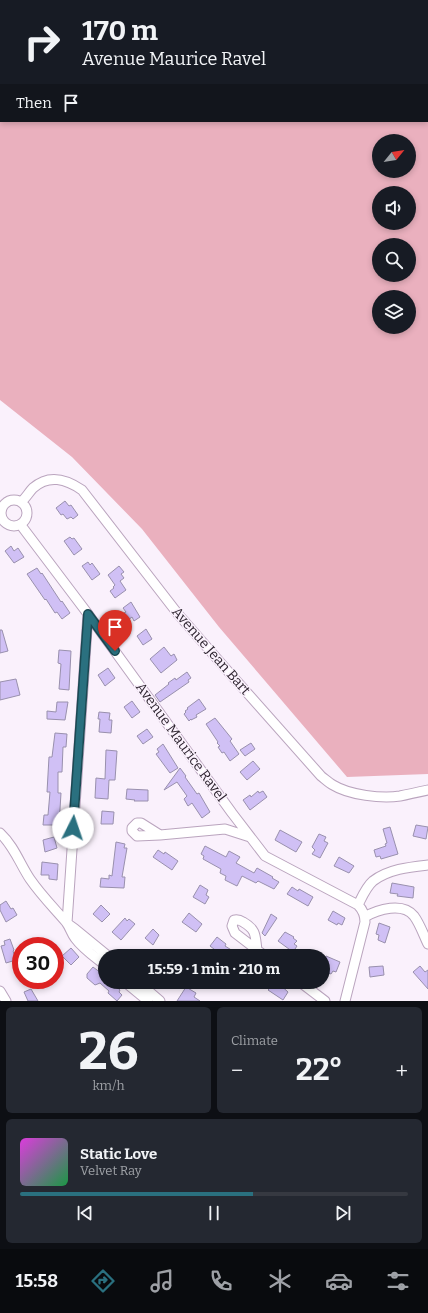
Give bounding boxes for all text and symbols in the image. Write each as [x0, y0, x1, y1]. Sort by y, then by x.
text: 170 m [82, 14, 158, 47]
icon: right [16, 16, 68, 68]
text: Avenue Maurice Ravel [82, 48, 266, 70]
icon: arrive [60, 92, 82, 114]
text: Then [16, 94, 52, 112]
north arrow [372, 134, 416, 178]
map controls [372, 134, 416, 334]
button: sound [372, 186, 416, 230]
button: search [372, 238, 416, 282]
button: layers [372, 290, 416, 334]
street label: Avenue Jean Bart [168, 604, 254, 698]
pin [98, 610, 132, 651]
icon: arrive [104, 616, 126, 638]
street label: Avenue Maurice Ravel [132, 679, 230, 805]
position arrow [52, 807, 94, 849]
speed limit sign: 30 [12, 937, 64, 989]
text: 15:59 · 1 min · 210 m [148, 960, 280, 978]
text: 26 [78, 1020, 139, 1083]
text: Climate [231, 1033, 278, 1048]
text: 22° [296, 1052, 343, 1088]
text: − [231, 1057, 243, 1084]
text: + [395, 1057, 408, 1084]
text: km/h [92, 1078, 125, 1093]
text: Static Love [80, 1145, 157, 1163]
text: Velvet Ray [80, 1163, 142, 1178]
icon: previous [74, 1202, 96, 1224]
icon: pause [203, 1202, 225, 1224]
icon: next [332, 1202, 354, 1224]
icon: directions [89, 1267, 117, 1295]
icon: music [148, 1267, 176, 1295]
icon: phone [207, 1267, 235, 1295]
icon: climate [266, 1267, 294, 1295]
icon: car [325, 1267, 353, 1295]
icon: filters [384, 1267, 412, 1295]
text: 15:58 [16, 1270, 58, 1292]

